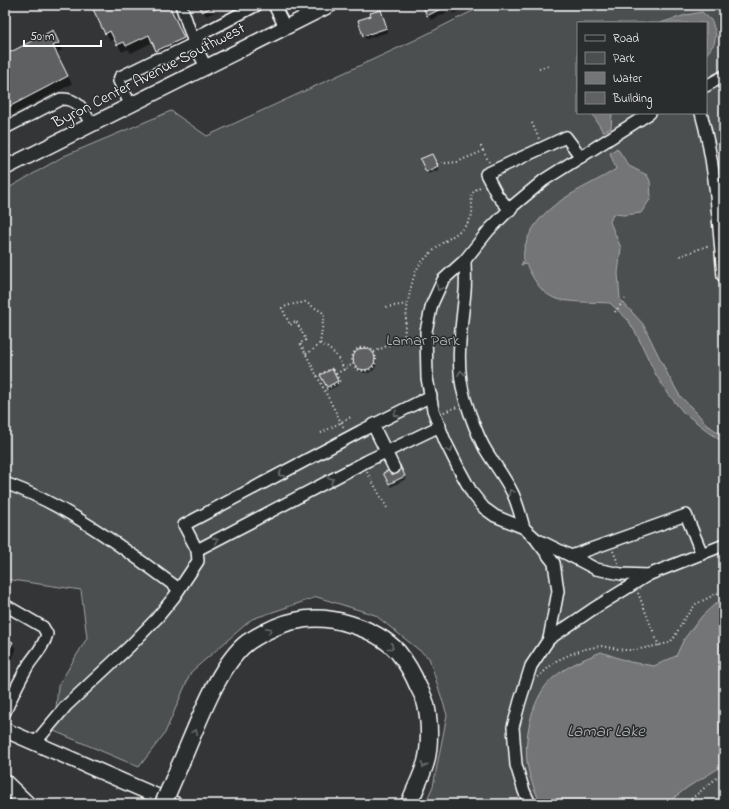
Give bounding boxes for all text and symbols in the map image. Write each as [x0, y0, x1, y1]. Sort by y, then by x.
street label: Byron Center Avenue Southwest [47, 16, 250, 136]
scale bar [24, 22, 101, 48]
legend [577, 22, 707, 114]
text: 50 m [30, 28, 54, 46]
text: Road [613, 30, 639, 48]
text: Park [613, 50, 635, 68]
text: Water [613, 70, 642, 88]
text: Building [612, 90, 652, 109]
one-way arrow [436, 284, 444, 291]
park label: Lamar Park [386, 329, 461, 353]
one-way arrow [456, 370, 465, 376]
one-way arrow [393, 409, 400, 416]
one-way arrow [445, 446, 453, 454]
one-way arrow [277, 469, 285, 476]
one-way arrow [327, 477, 334, 484]
one-way arrow [509, 488, 516, 496]
one-way arrow [212, 537, 219, 545]
one-way arrow [265, 627, 273, 635]
one-way arrow [386, 642, 393, 649]
water label: Lamar Lake [567, 719, 646, 744]
one-way arrow [190, 728, 198, 735]
one-way arrow [420, 761, 429, 768]

